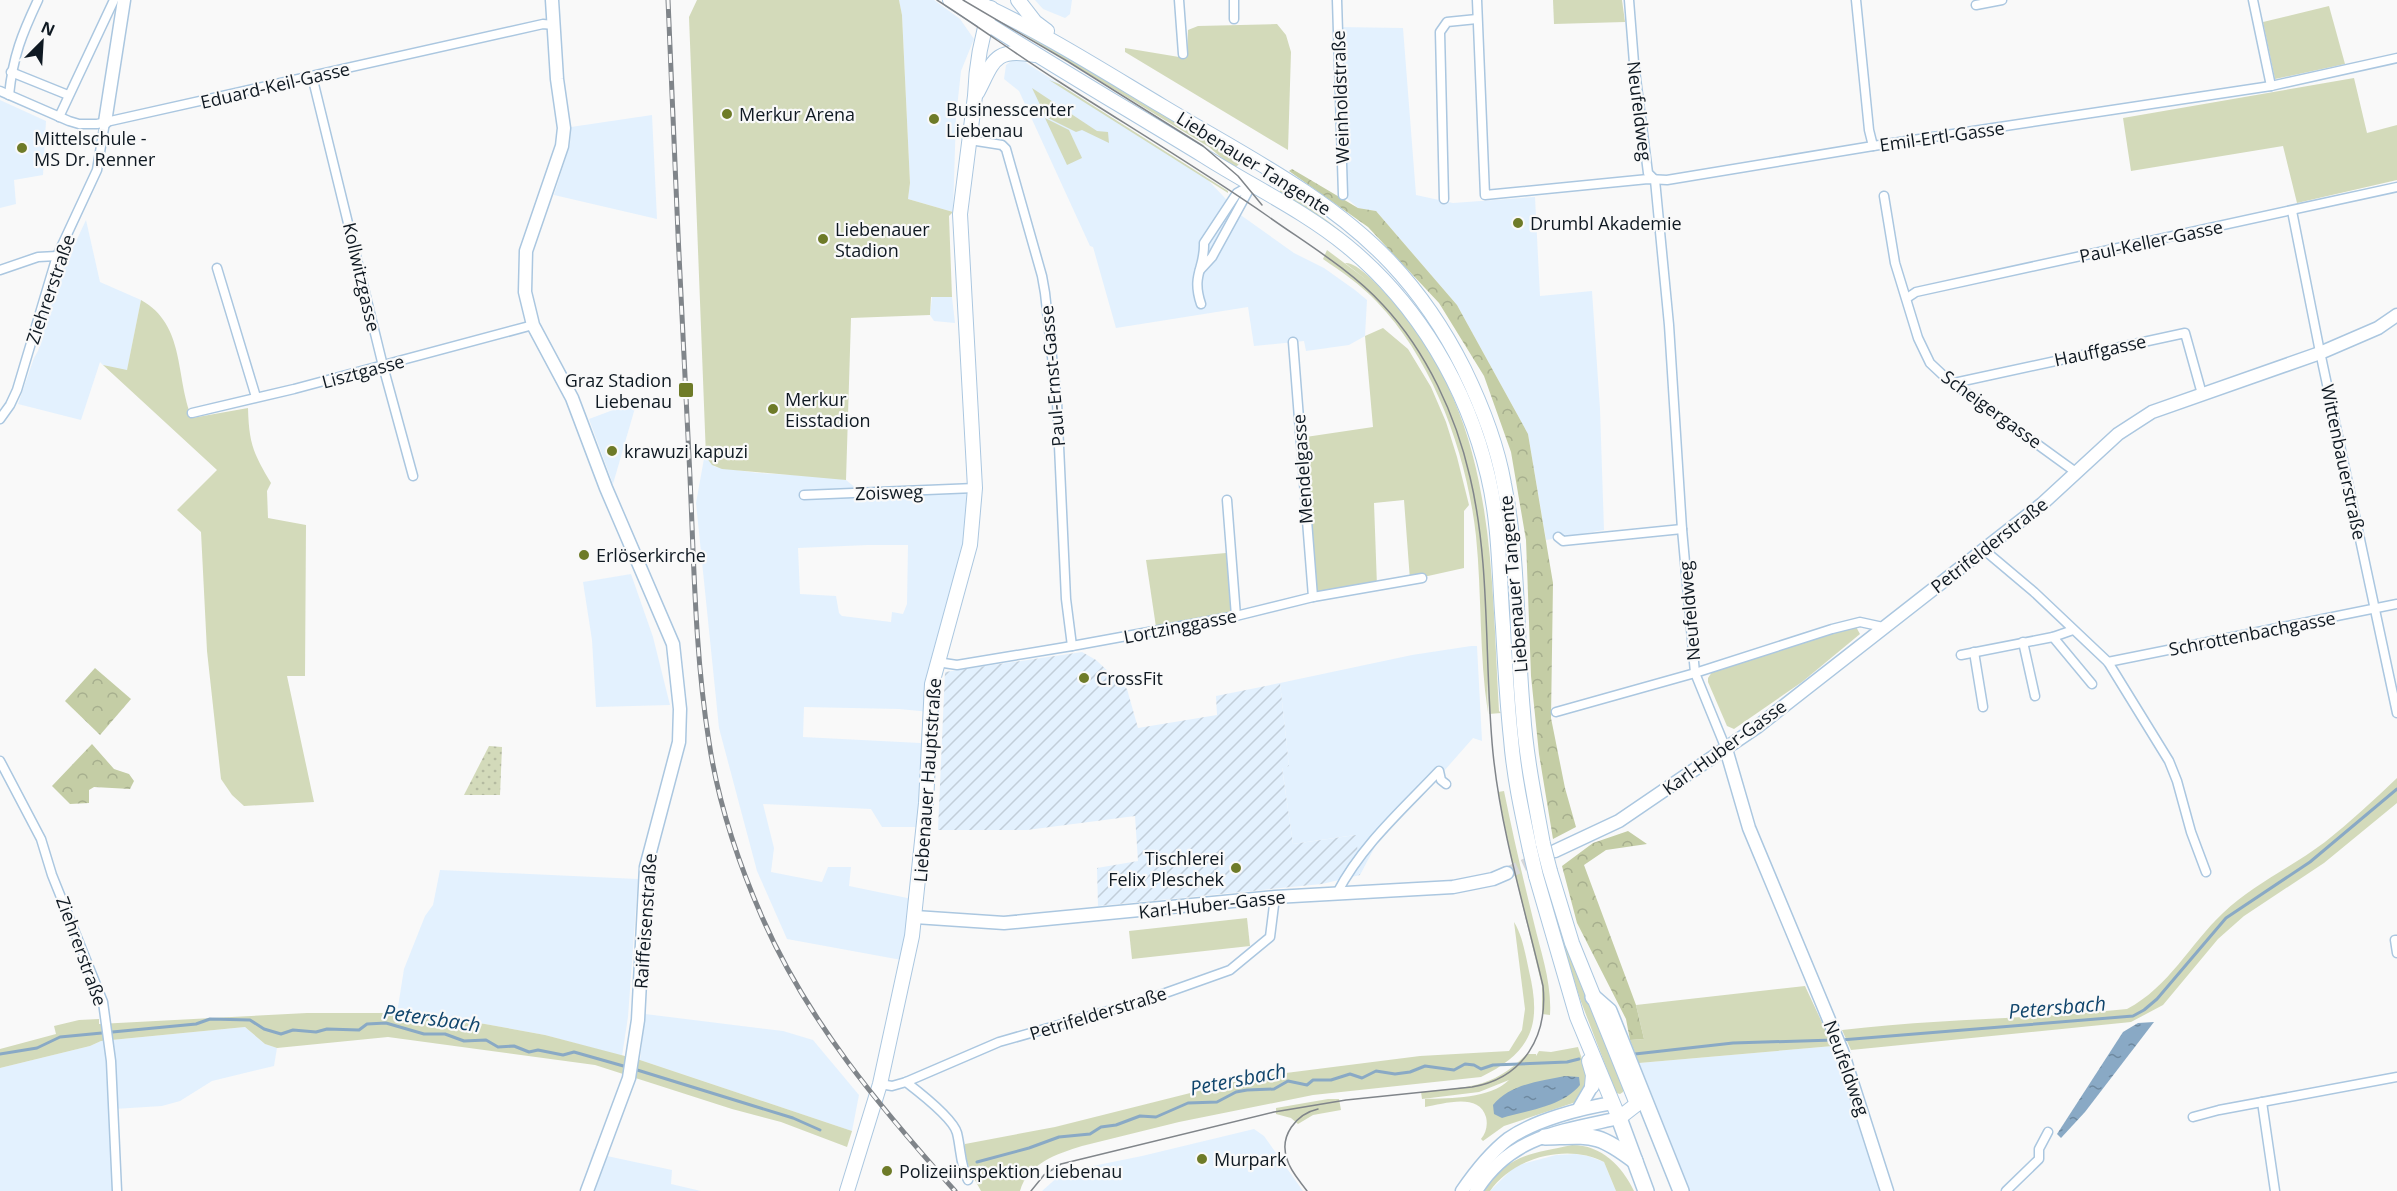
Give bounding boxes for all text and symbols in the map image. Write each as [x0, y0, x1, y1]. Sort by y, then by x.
north arrow [12, 12, 72, 72]
text: N [38, 16, 59, 41]
street label: Weinholdstraße [1326, 30, 1354, 164]
street label: Eduard-Keil-Gasse [198, 56, 352, 114]
street label: Neufeldweg [1622, 60, 1658, 162]
place label: Businesscenter Liebenau [946, 97, 1074, 142]
place label: Merkur Arena [739, 102, 855, 126]
street label: Liebenauer Tangente [1172, 106, 1336, 220]
marker: Merkur Arena [720, 107, 734, 121]
marker: Businesscenter Liebenau [927, 112, 941, 126]
street label: Emil-Ertl-Gasse [1878, 115, 2006, 157]
place label: Mittelschule - MS Dr. Renner [34, 126, 156, 171]
marker: Mittelschule - MS Dr. Renner [15, 141, 29, 155]
place label: Drumbl Akademie [1530, 211, 1682, 235]
street label: Paul-Keller-Gasse [2077, 214, 2225, 268]
marker: Drumbl Akademie [1511, 216, 1525, 230]
place label: Liebenauer Stadion [835, 217, 930, 262]
street label: Kollwitzgasse [338, 220, 386, 334]
street label: Ziehrerstraße [20, 231, 80, 347]
marker: Liebenauer Stadion [816, 232, 830, 246]
street label: Paul-Ernst-Gasse [1034, 304, 1070, 448]
street label: Hauffgasse [2052, 329, 2148, 371]
street label: Lisztgasse [319, 348, 407, 394]
street label: Scheigergasse [1937, 364, 2047, 454]
place label: Graz Stadion Liebenau [565, 368, 672, 413]
marker: Graz Stadion Liebenau [677, 381, 695, 399]
street label: Wittenbauerstraße [2316, 382, 2372, 542]
place label: Merkur Eisstadion [785, 387, 871, 432]
marker: Merkur Eisstadion [766, 402, 780, 416]
street label: Mendelgasse [1286, 413, 1318, 525]
place label: krawuzi kapuzi [624, 439, 748, 463]
marker: krawuzi kapuzi [605, 444, 619, 458]
street label: Zoisweg [855, 479, 924, 505]
street label: Petrifelderstraße [1926, 492, 2052, 598]
street label: Liebenauer Tangente [1493, 494, 1533, 674]
place label: Erlöserkirche [596, 543, 706, 567]
marker: Erlöserkirche [577, 548, 591, 562]
street label: Neufeldweg [1673, 560, 1705, 662]
street label: Lortzinggasse [1121, 603, 1239, 649]
street label: Schrottenbachgasse [2167, 605, 2337, 661]
place label: CrossFit [1096, 666, 1163, 690]
marker: CrossFit [1077, 671, 1091, 685]
street label: Liebenauer Hauptstraße [908, 677, 946, 883]
street label: Karl-Huber-Gasse [1657, 694, 1791, 800]
place label: Tischlerei Felix Pleschek [1108, 846, 1225, 891]
street label: Raiffeisenstraße [628, 852, 662, 990]
marker: Tischlerei Felix Pleschek [1229, 861, 1243, 875]
street label: Karl-Huber-Gasse [1137, 884, 1287, 924]
street label: Ziehrerstraße [51, 893, 113, 1009]
street label: Petrifelderstraße [1027, 981, 1169, 1045]
water label: Petersbach [2007, 989, 2107, 1025]
water label: Petersbach [382, 998, 482, 1038]
street label: Neufeldweg [1819, 1017, 1875, 1119]
water label: Petersbach [1187, 1056, 1289, 1102]
place label: Murpark [1214, 1147, 1287, 1171]
marker: Murpark [1195, 1152, 1209, 1166]
place label: Polizeiinspektion Liebenau [899, 1159, 1122, 1183]
marker: Polizeiinspektion Liebenau [880, 1164, 894, 1178]

